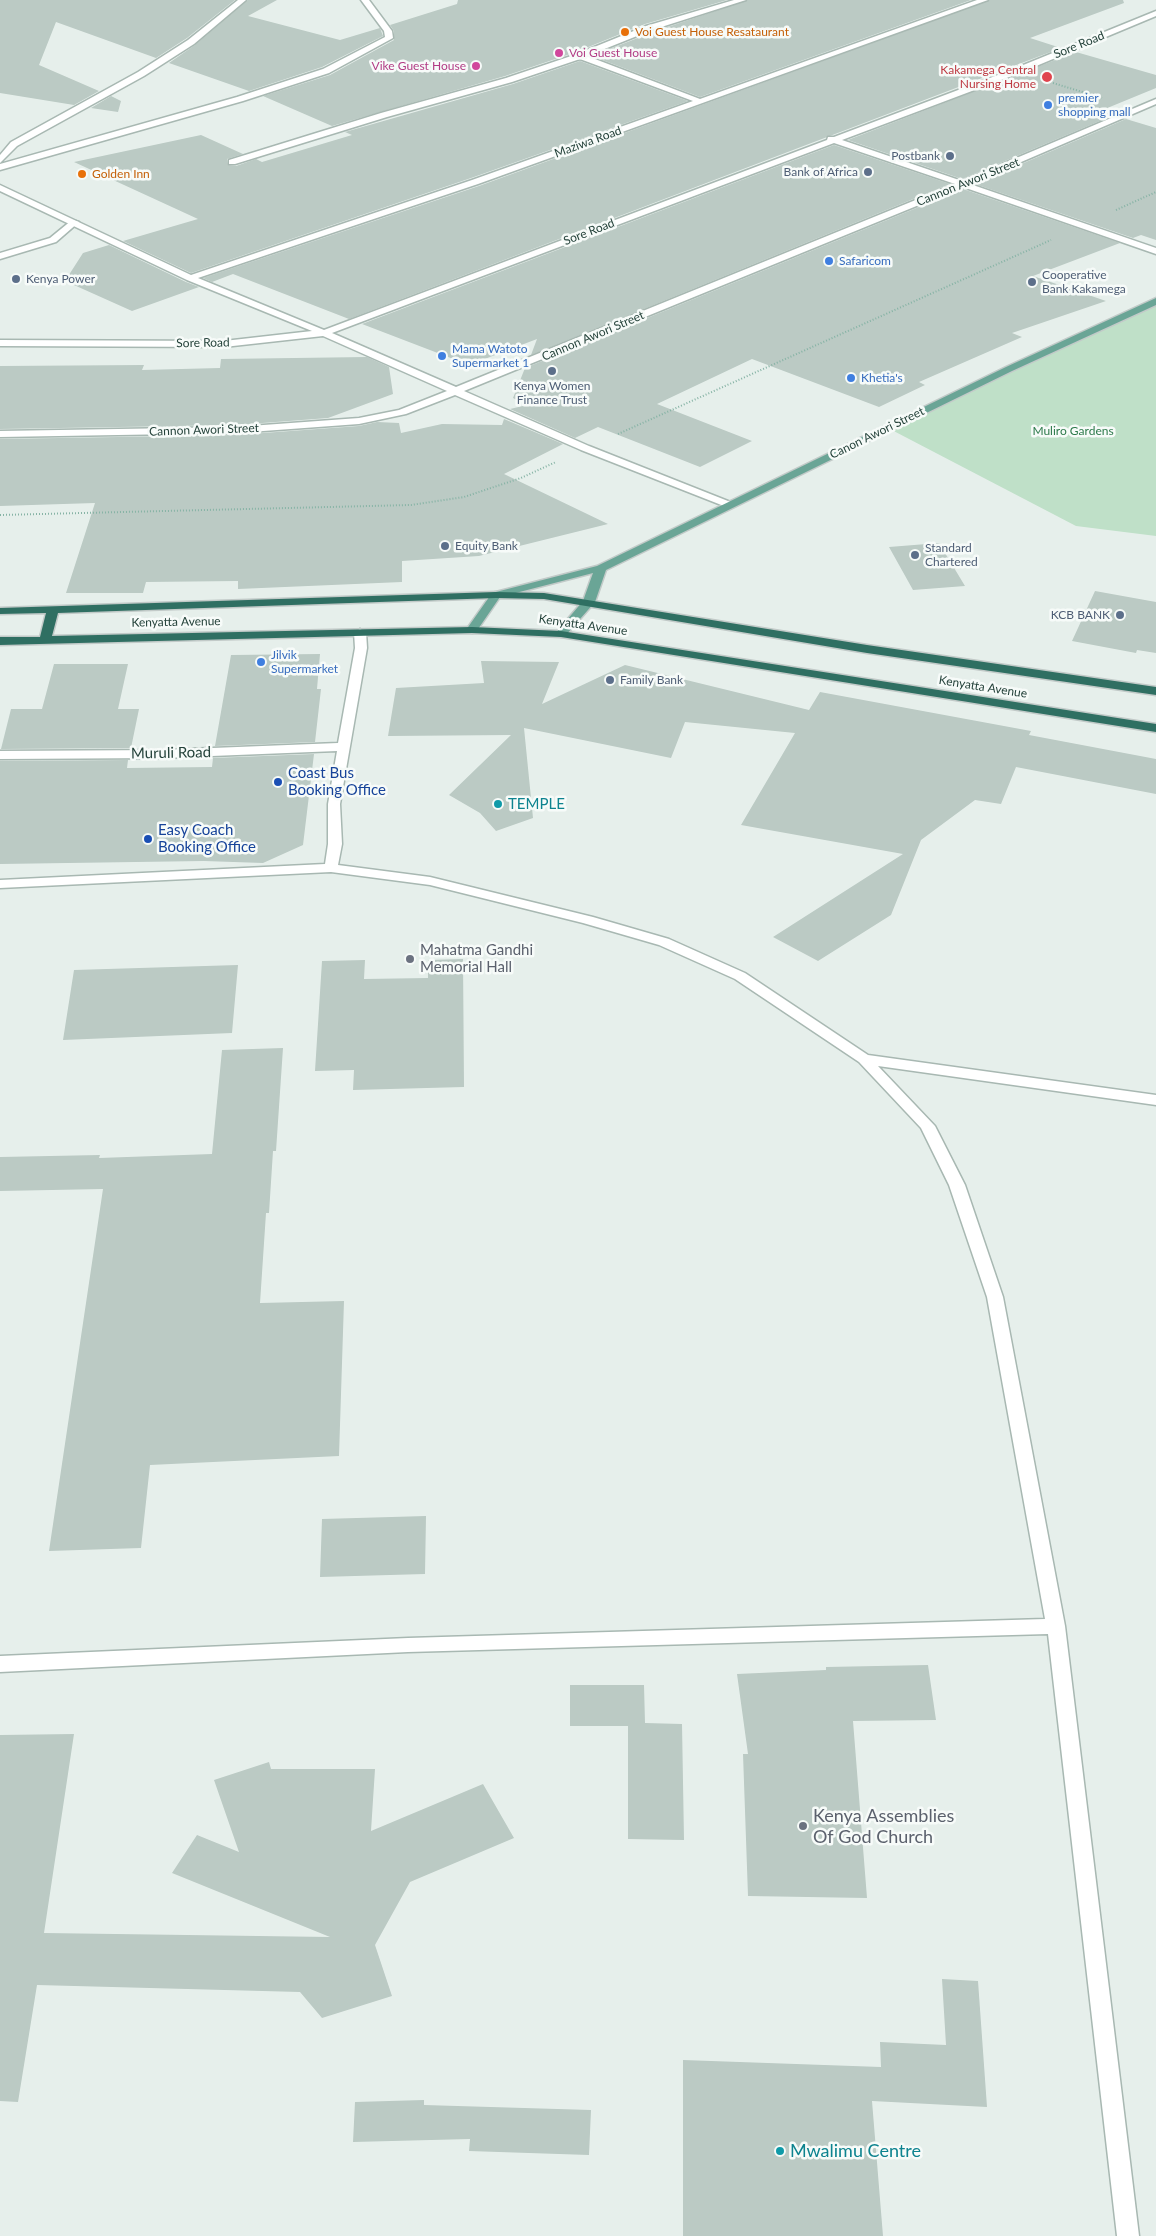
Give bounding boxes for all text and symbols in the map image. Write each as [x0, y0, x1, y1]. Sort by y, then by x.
place label: Voi Guest House Resataurant [635, 25, 789, 39]
marker: Voi Guest House Resataurant [619, 26, 631, 38]
street label: Sore Road [1052, 28, 1106, 62]
place label: Voi Guest House [569, 46, 657, 60]
marker: Voi Guest House [553, 47, 565, 59]
place label: Vike Guest House [372, 59, 466, 73]
marker: Vike Guest House [470, 60, 482, 72]
place label: Kakamega Central Nursing Home [940, 63, 1036, 91]
marker: Kakamega Central Nursing Home [1040, 70, 1054, 84]
place label: premier shopping mall [1058, 91, 1131, 119]
marker: premier shopping mall [1042, 99, 1054, 111]
street label: Maziwa Road [553, 123, 623, 161]
place label: Postbank [891, 149, 940, 163]
marker: Postbank [944, 150, 956, 162]
street label: Cannon Awori Street [914, 155, 1022, 209]
place label: Bank of Africa [784, 165, 858, 179]
marker: Bank of Africa [862, 166, 874, 178]
place label: Golden Inn [92, 167, 150, 181]
marker: Golden Inn [76, 168, 88, 180]
street label: Sore Road [561, 216, 617, 248]
place label: Safaricom [839, 254, 891, 268]
marker: Safaricom [823, 255, 835, 267]
place label: Cooperative Bank Kakamega [1042, 268, 1126, 296]
place label: Kenya Power [26, 272, 95, 286]
marker: Kenya Power [10, 273, 22, 285]
marker: Cooperative Bank Kakamega [1026, 276, 1038, 288]
street label: Cannon Awori Street [540, 308, 646, 364]
street label: Sore Road [176, 335, 230, 351]
place label: Mama Watoto Supermarket 1 [452, 342, 529, 370]
marker: Mama Watoto Supermarket 1 [436, 350, 448, 362]
marker: Kenya Women Finance Trust [546, 365, 558, 377]
place label: Khetia's [861, 371, 903, 385]
marker: Khetia's [845, 372, 857, 384]
place label: Kenya Women Finance Trust [514, 379, 590, 407]
street label: Canon Awori Street [828, 404, 926, 462]
street label: Cannon Awori Street [149, 421, 259, 439]
park label: Muliro Gardens [1032, 424, 1114, 438]
place label: Equity Bank [455, 539, 518, 553]
marker: Equity Bank [439, 540, 451, 552]
place label: Standard Chartered [925, 541, 978, 569]
marker: Standard Chartered [909, 549, 921, 561]
place label: KCB BANK [1051, 608, 1110, 622]
marker: KCB BANK [1114, 609, 1126, 621]
street label: Kenyatta Avenue [538, 612, 628, 638]
street label: Kenyatta Avenue [131, 614, 221, 630]
place label: Jilvik Supermarket [271, 648, 338, 676]
marker: Jilvik Supermarket [255, 656, 267, 668]
place label: Family Bank [620, 673, 683, 687]
street label: Kenyatta Avenue [938, 673, 1028, 701]
marker: Family Bank [604, 674, 616, 686]
street label: Muruli Road [131, 743, 211, 763]
place label: Coast Bus Booking Office [288, 764, 386, 799]
marker: Coast Bus Booking Office [272, 776, 284, 788]
place label: TEMPLE [508, 795, 565, 813]
marker: TEMPLE [492, 798, 504, 810]
place label: Easy Coach Booking Office [158, 821, 256, 856]
marker: Easy Coach Booking Office [142, 833, 154, 845]
place label: Mahatma Gandhi Memorial Hall [420, 941, 533, 976]
marker: Mahatma Gandhi Memorial Hall [404, 953, 416, 965]
place label: Kenya Assemblies Of God Church [813, 1805, 954, 1848]
marker: Kenya Assemblies Of God Church [797, 1820, 809, 1832]
place label: Mwalimu Centre [790, 2140, 921, 2162]
marker: Mwalimu Centre [774, 2145, 786, 2157]

